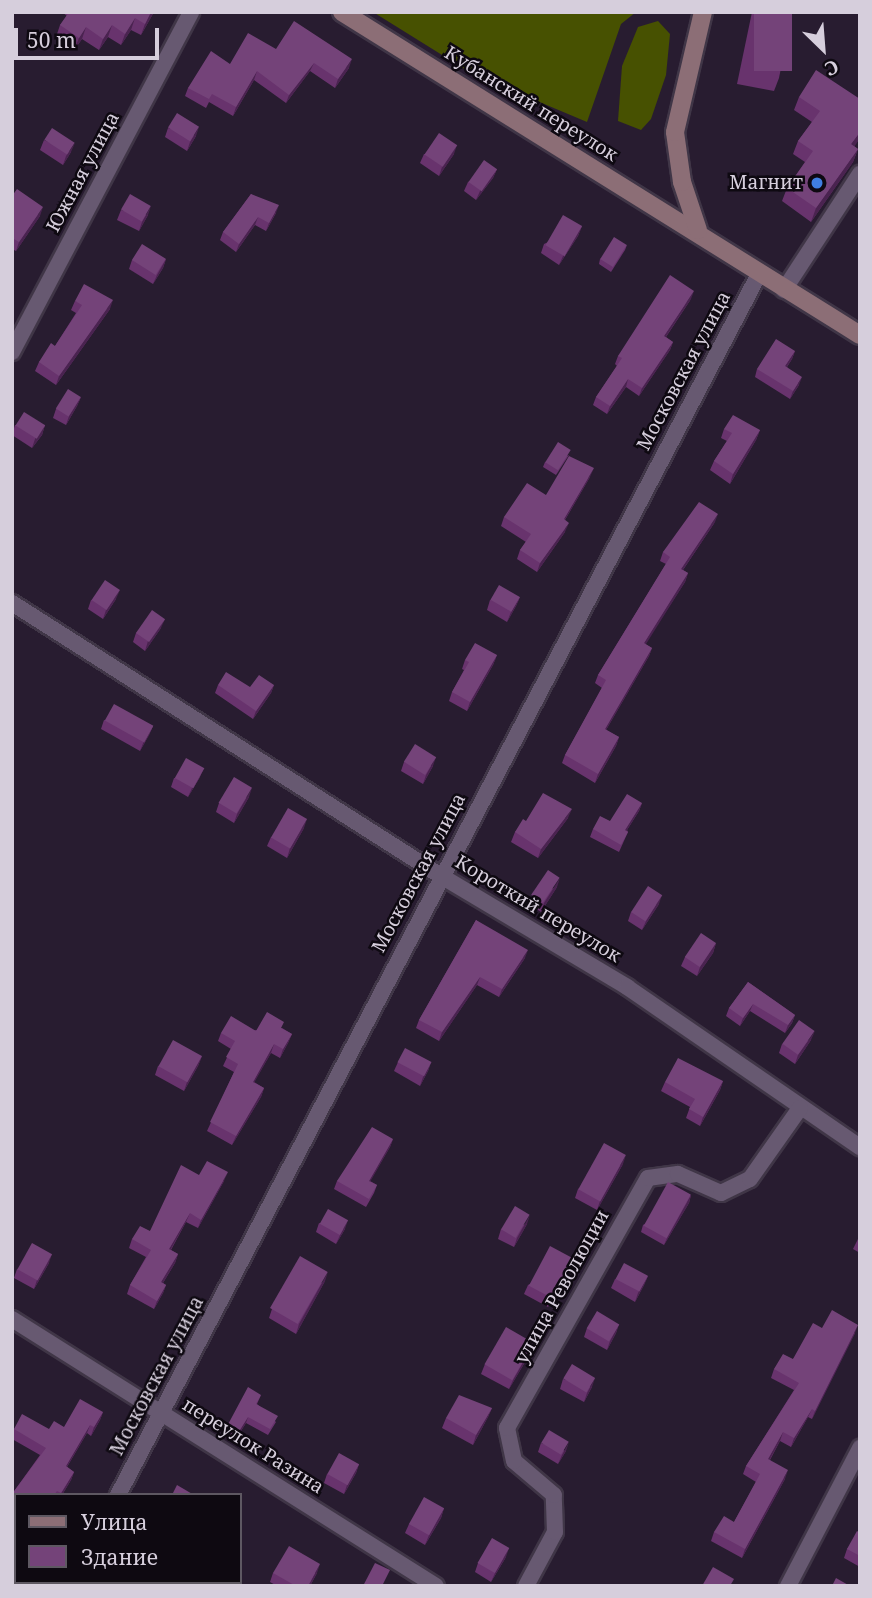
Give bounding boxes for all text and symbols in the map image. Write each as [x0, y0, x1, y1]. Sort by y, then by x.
scale bar [18, 14, 163, 58]
north arrow [788, 14, 858, 84]
text: 50 m [27, 26, 76, 54]
street label: Кубанский переулок [440, 41, 622, 167]
text: С [821, 54, 843, 82]
street label: Южная улица [42, 108, 124, 236]
place label: Магнит [729, 172, 803, 194]
marker: Магнит [809, 175, 825, 191]
street label: Московская улица [632, 287, 736, 455]
street label: Московская улица [367, 789, 471, 957]
street label: Короткий переулок [451, 851, 625, 967]
street label: улица Революции [510, 1206, 614, 1368]
street label: Московская улица [105, 1292, 209, 1460]
street label: переулок Разина [178, 1393, 328, 1499]
legend [14, 1493, 242, 1584]
text: Улица [81, 1508, 148, 1536]
text: Здание [81, 1543, 158, 1571]

